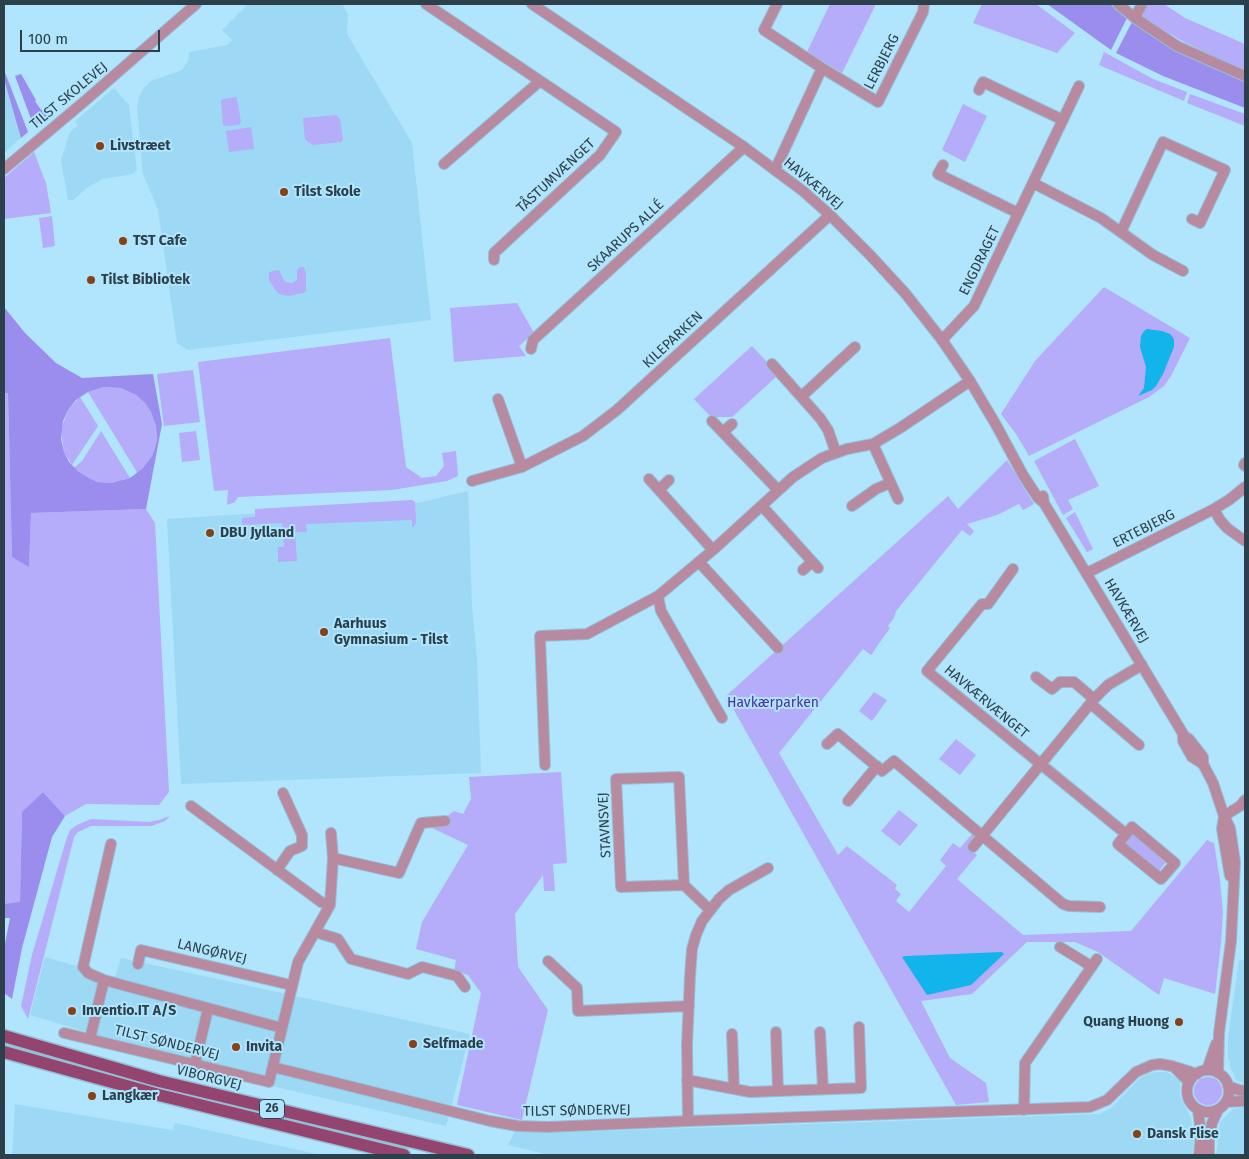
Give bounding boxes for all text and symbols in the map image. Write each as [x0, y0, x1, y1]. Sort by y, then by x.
scale bar [22, 20, 162, 52]
text: 100 m [28, 30, 68, 48]
street label: LERBJERG [861, 31, 903, 93]
street label: TILST SKOLEVEJ [27, 59, 111, 133]
street label: TÅSTUMVÆNGET [513, 135, 599, 217]
place label: Livstræet [110, 138, 171, 154]
marker: Livstræet [94, 140, 106, 152]
street label: HAVKÆRVEJ [780, 154, 846, 214]
place label: Tilst Skole [294, 184, 361, 200]
marker: Tilst Skole [278, 186, 290, 198]
street label: SKAARUPS ALLÉ [584, 196, 668, 276]
street label: ENGDRAGET [956, 224, 1004, 298]
place label: TST Cafe [133, 233, 187, 249]
marker: TST Cafe [117, 235, 129, 247]
place label: Tilst Bibliotek [101, 272, 190, 288]
marker: Tilst Bibliotek [85, 274, 97, 286]
street label: KILEPARKEN [640, 308, 706, 372]
street label: ERTEBJERG [1110, 506, 1178, 552]
place label: DBU Jylland [220, 525, 294, 541]
marker: DBU Jylland [204, 527, 216, 539]
street label: HAVKÆRVEJ [1100, 576, 1152, 646]
place label: Aarhuus Gymnasium - Tilst [334, 616, 448, 648]
marker: Aarhuus Gymnasium - Tilst [318, 626, 330, 638]
street label: HAVKÆRVÆNGET [940, 662, 1032, 742]
park label: Havkærparken [727, 695, 819, 711]
street label: STAVNSVEJ [595, 792, 615, 858]
street label: LANGØRVEJ [176, 936, 248, 968]
place label: Inventio.IT A/S [82, 1003, 176, 1019]
marker: Inventio.IT A/S [66, 1005, 78, 1017]
place label: Quang Huong [1083, 1014, 1169, 1030]
marker: Quang Huong [1173, 1016, 1185, 1028]
street label: TILST SØNDERVEJ [113, 1022, 221, 1064]
place label: Selfmade [423, 1036, 484, 1052]
marker: Selfmade [407, 1038, 419, 1050]
place label: Invita [246, 1039, 282, 1055]
marker: Invita [230, 1041, 242, 1053]
street label: VIBORGVEJ [175, 1062, 243, 1094]
place label: Langkær [102, 1088, 158, 1104]
marker: Langkær [86, 1090, 98, 1102]
road number: 26 [260, 1100, 284, 1118]
street label: TILST SØNDERVEJ [523, 1102, 631, 1120]
place label: Dansk Flise [1147, 1126, 1219, 1142]
marker: Dansk Flise [1131, 1128, 1143, 1140]

